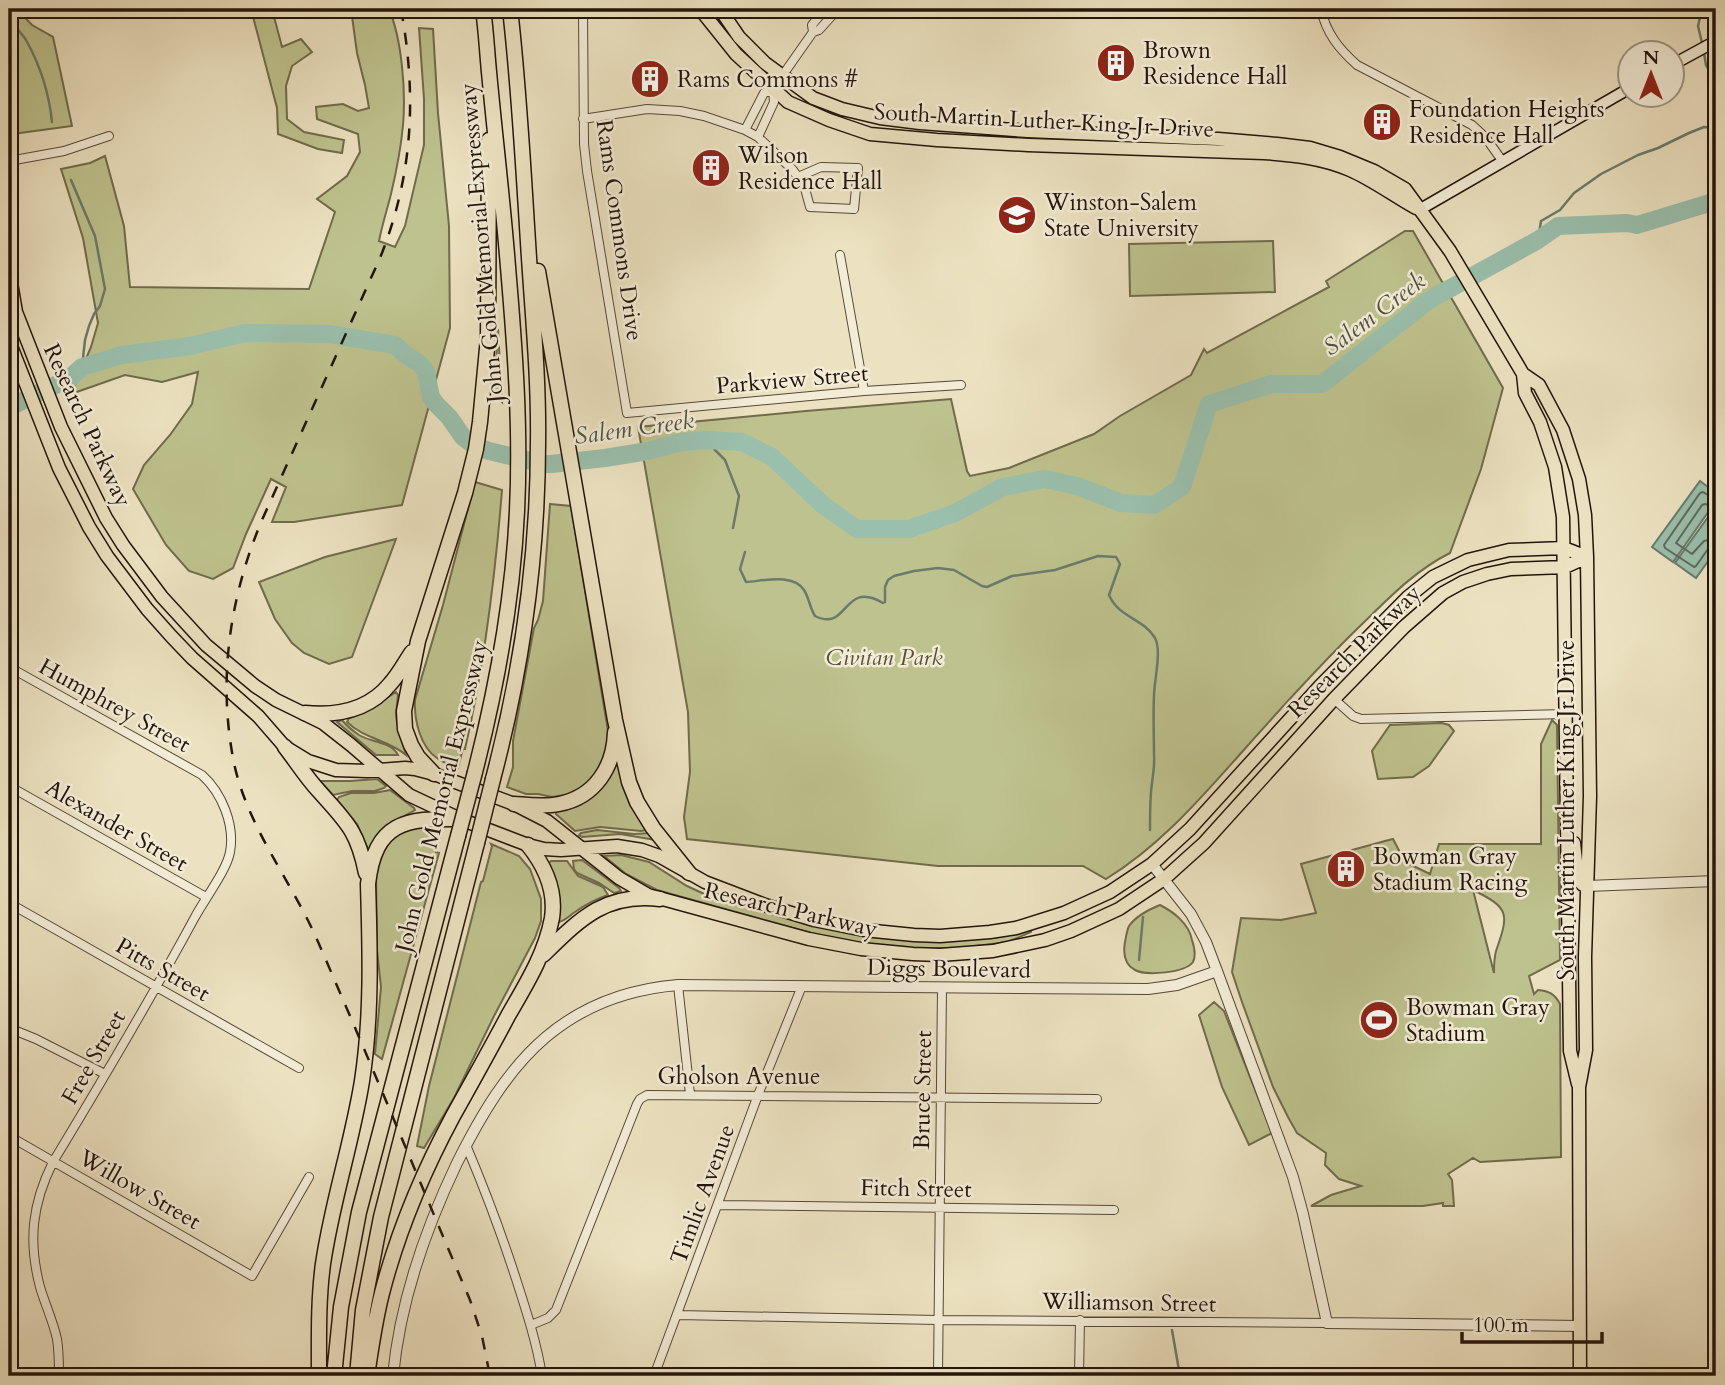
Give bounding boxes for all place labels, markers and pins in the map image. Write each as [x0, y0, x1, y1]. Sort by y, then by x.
place label: Brown Residence Hall [1143, 35, 1287, 92]
building icon: Brown Residence Hall [1095, 42, 1137, 84]
building icon: Rams Commons # [629, 58, 671, 100]
place label: Rams Commons # [677, 64, 858, 95]
place label: Foundation Heights Residence Hall [1409, 94, 1604, 151]
building icon: Foundation Heights Residence Hall [1361, 101, 1403, 143]
place label: Wilson Residence Hall [737, 140, 882, 197]
building icon: Wilson Residence Hall [690, 147, 732, 189]
place label: Winston-Salem State University [1043, 187, 1199, 244]
school or university icon: Winston-Salem State University [996, 194, 1038, 236]
place label: Bowman Gray Stadium Racing [1373, 841, 1528, 898]
building icon: Bowman Gray Stadium Racing [1325, 848, 1367, 890]
place label: Bowman Gray Stadium [1406, 992, 1550, 1049]
sports icon: Bowman Gray Stadium [1358, 999, 1400, 1041]

